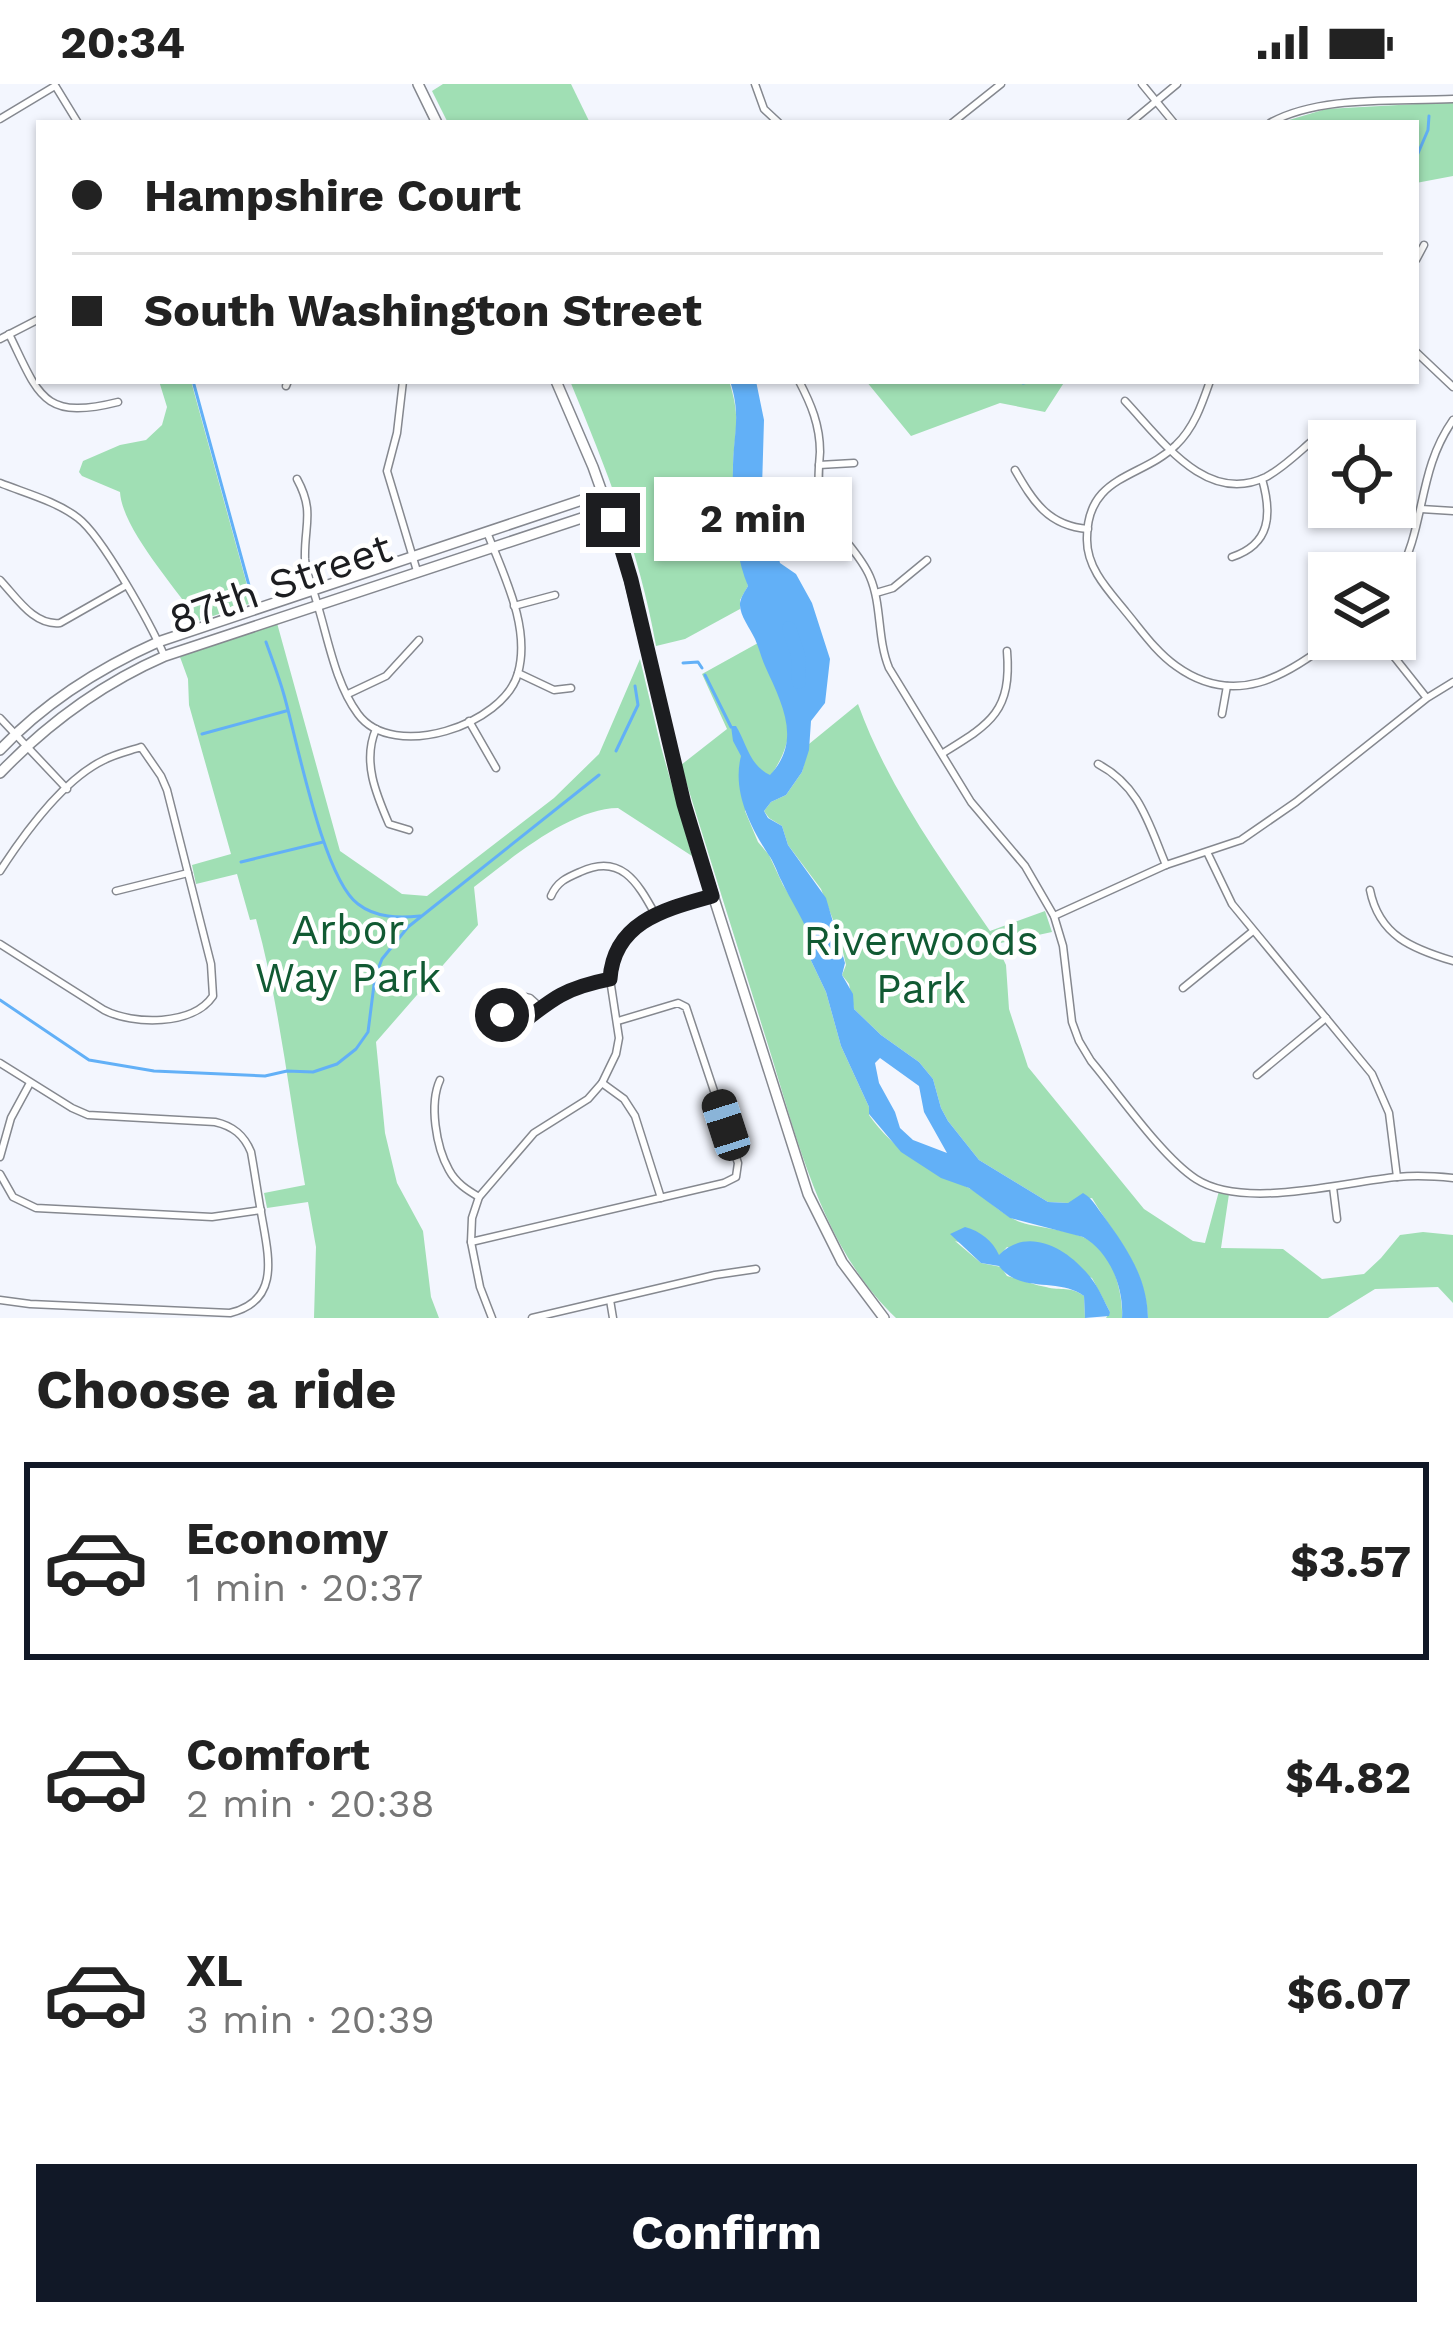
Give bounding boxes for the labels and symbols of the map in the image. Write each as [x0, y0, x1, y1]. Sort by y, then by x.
callout: 2 min [655, 478, 853, 562]
route end [586, 493, 640, 547]
street label: 87th Street [162, 523, 398, 644]
park label: Arbor Way Park [255, 905, 441, 1002]
park label: Riverwoods Park [803, 916, 1039, 1013]
route start [475, 988, 529, 1042]
car [698, 1085, 754, 1165]

